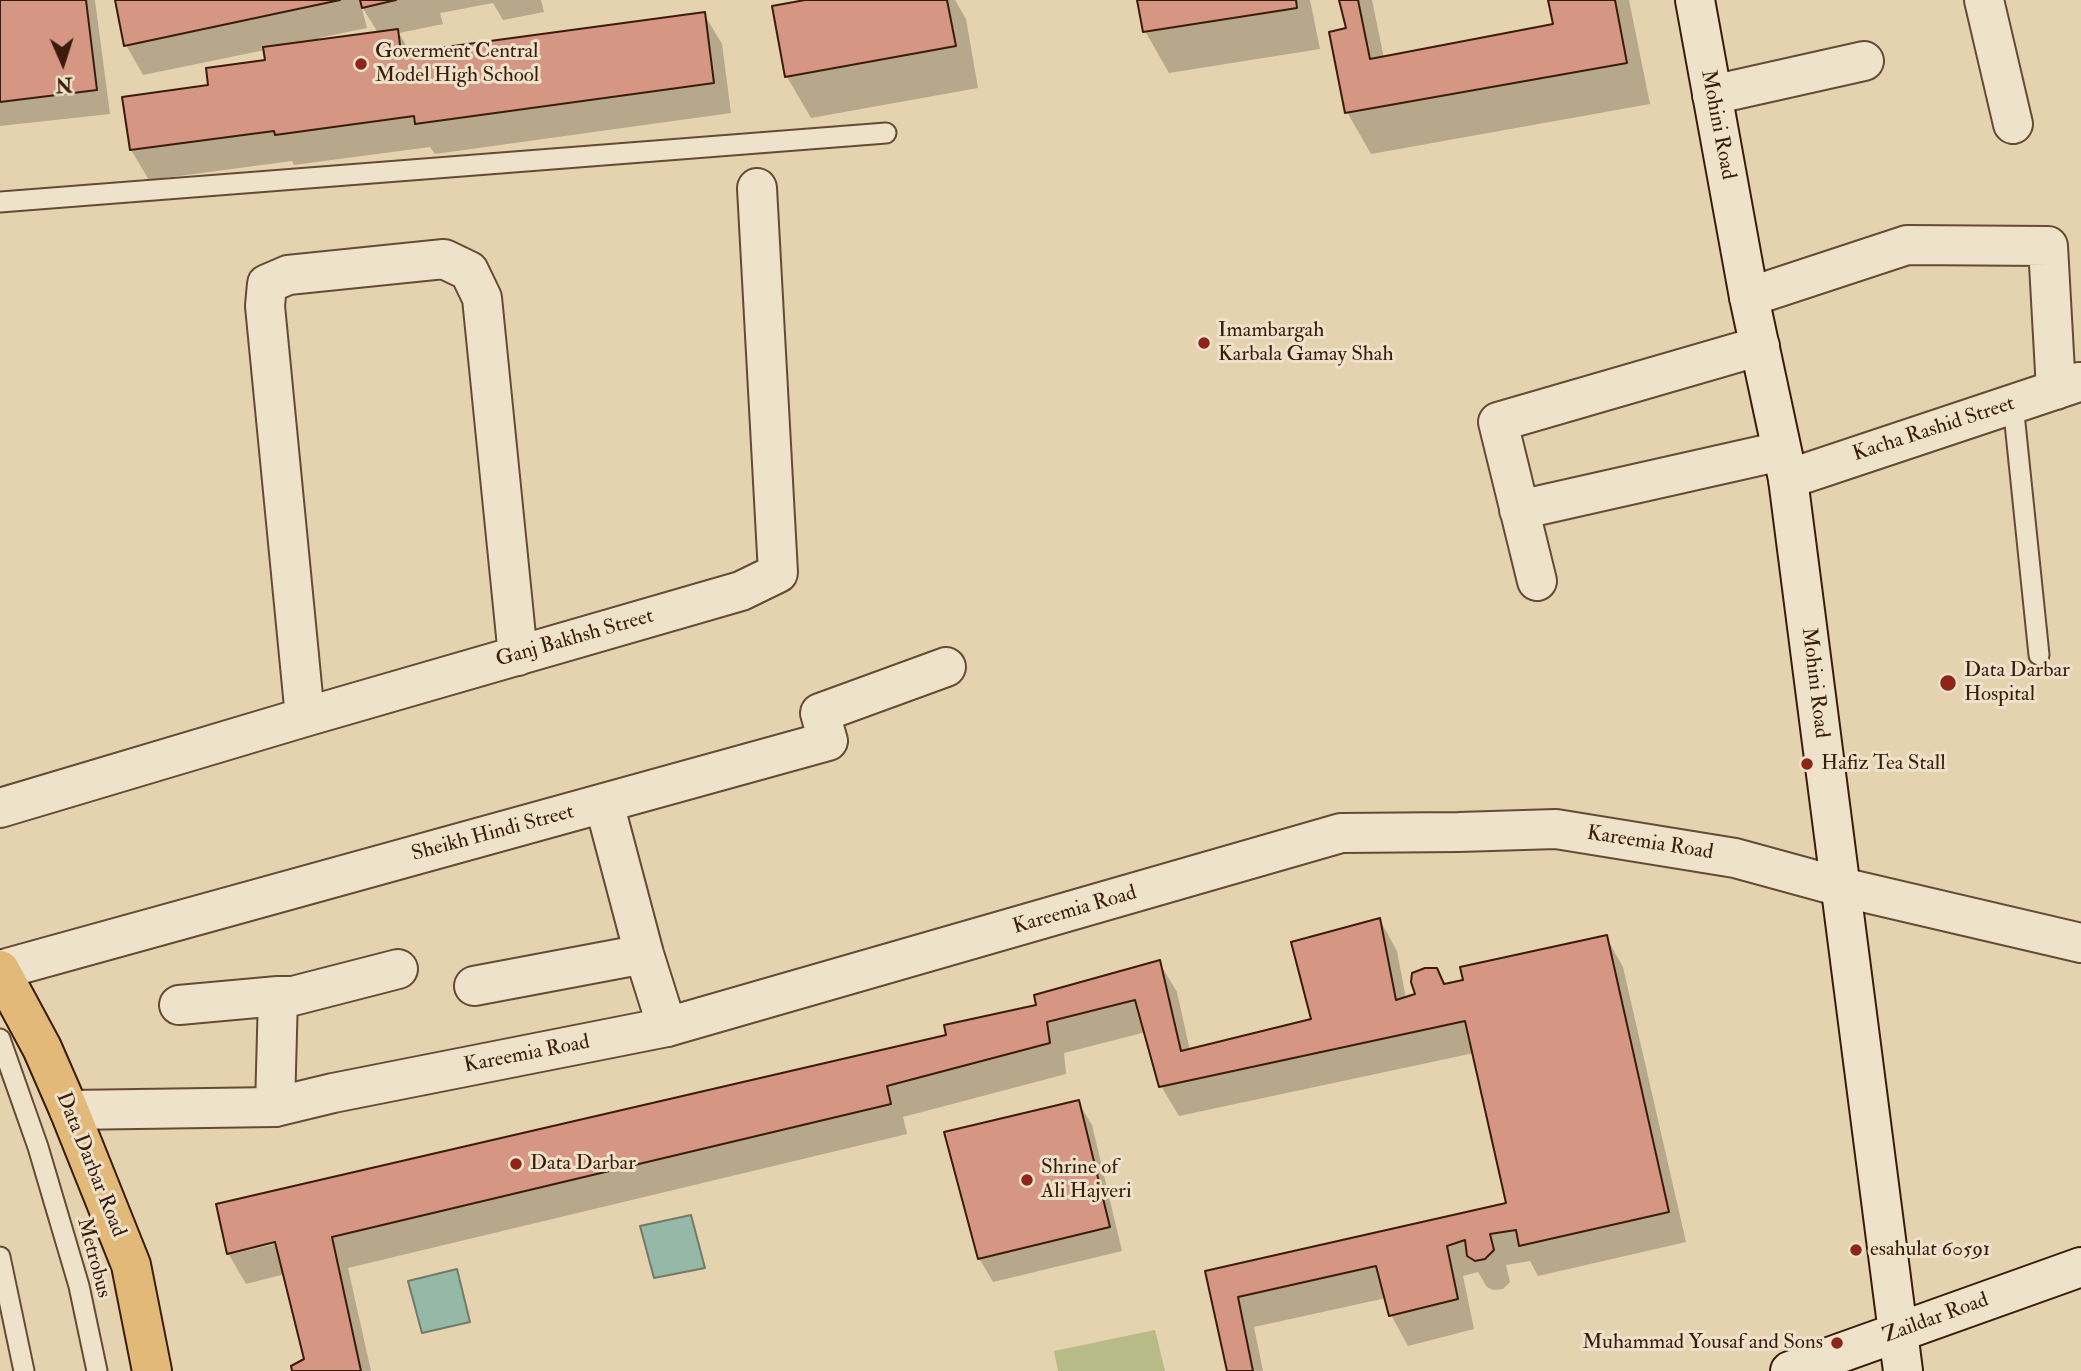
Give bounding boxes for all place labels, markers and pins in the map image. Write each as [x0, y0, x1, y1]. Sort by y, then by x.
place label: Goverment Central Model High School [375, 39, 539, 89]
marker: Goverment Central Model High School [353, 56, 369, 72]
place label: Imambargah Karbala Gamay Shah [1218, 318, 1394, 368]
marker: Imambargah Karbala Gamay Shah [1196, 335, 1212, 351]
place label: Data Darbar Hospital [1964, 658, 2070, 708]
marker: Data Darbar Hospital [1938, 673, 1958, 693]
place label: Hafiz Tea Stall [1821, 751, 1946, 777]
marker: Hafiz Tea Stall [1799, 756, 1815, 772]
place label: Data Darbar [530, 1151, 636, 1177]
place label: Shrine of Ali Hajveri [1041, 1155, 1131, 1205]
marker: Data Darbar [508, 1156, 524, 1172]
marker: Shrine of Ali Hajveri [1019, 1172, 1035, 1188]
place label: esahulat 60591 [1870, 1237, 1990, 1263]
marker: esahulat 60591 [1848, 1242, 1864, 1258]
place label: Muhammad Yousaf and Sons [1582, 1330, 1823, 1356]
marker: Muhammad Yousaf and Sons [1829, 1335, 1845, 1351]

